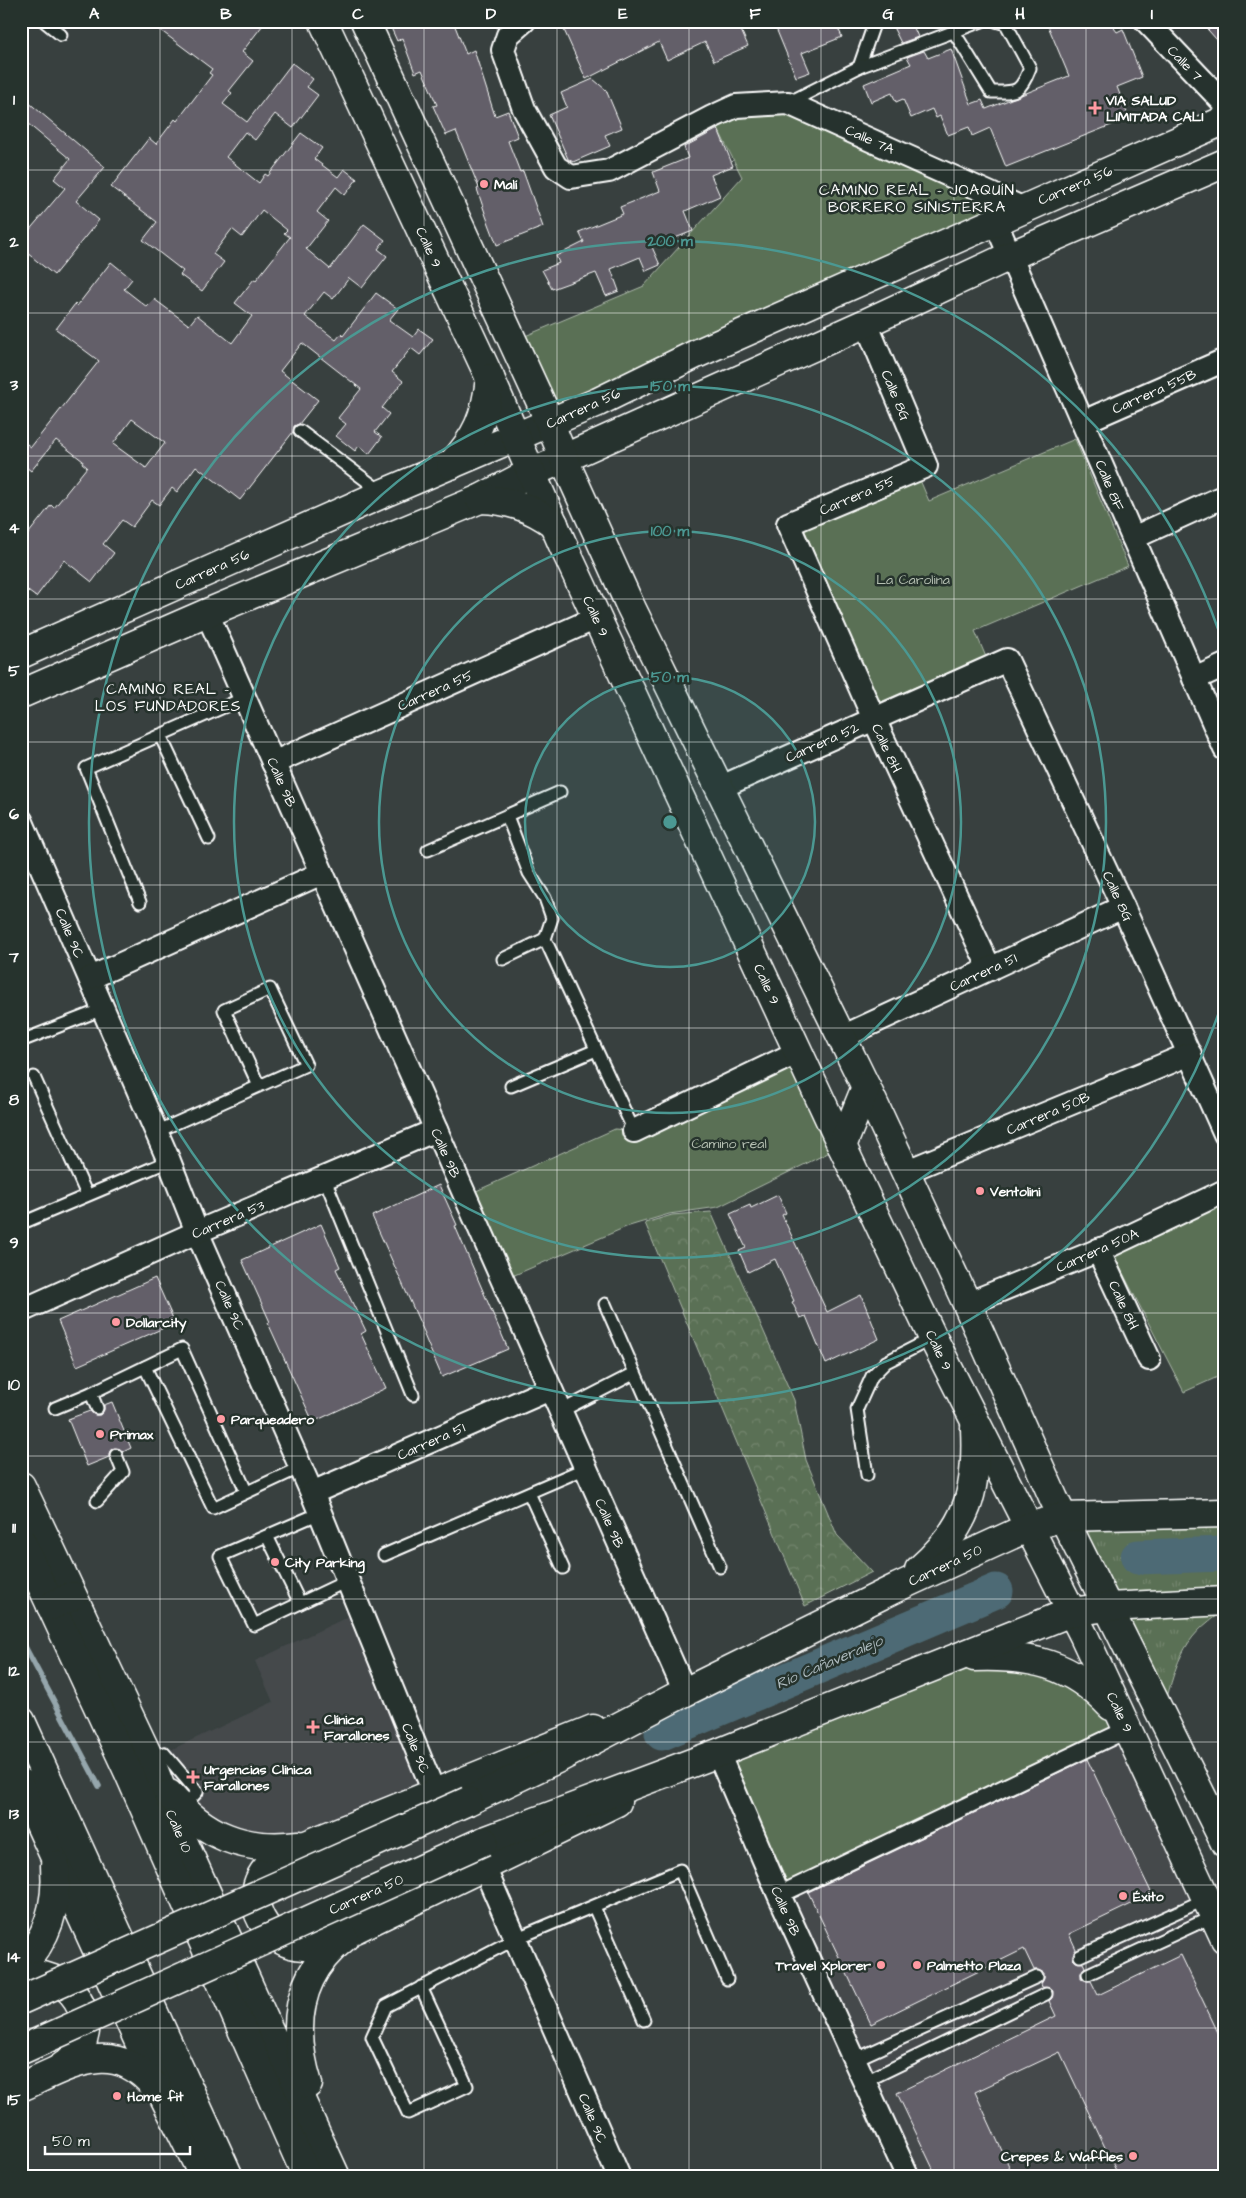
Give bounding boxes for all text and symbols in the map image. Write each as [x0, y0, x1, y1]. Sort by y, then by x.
text: A [89, 3, 100, 25]
text: B [220, 3, 232, 25]
text: C [352, 3, 364, 25]
text: D [486, 3, 497, 25]
text: E [618, 3, 628, 25]
text: F [749, 3, 761, 25]
text: G [882, 3, 894, 25]
text: H [1015, 3, 1025, 25]
text: I [1151, 3, 1153, 25]
street label: Calle 7 [1162, 41, 1207, 86]
text: 1 [13, 89, 16, 111]
place label: VÍA SALUD LIMITADA CALI [1105, 91, 1204, 127]
marker: VÍA SALUD LIMITADA CALI [1088, 101, 1102, 115]
street label: Calle 7A [842, 120, 898, 160]
street label: Carrera 56 [1035, 161, 1116, 211]
place label: Malí [494, 175, 518, 195]
marker: Malí [478, 178, 490, 190]
district label: CAMINO REAL - JOAQUÍN BORRERO SINISTERRA [819, 180, 1015, 218]
street label: Calle 9 [410, 224, 446, 271]
text: 2 [8, 231, 19, 253]
text: 200 m [646, 231, 693, 252]
street label: Carrera 55B [1109, 364, 1200, 419]
street label: Calle 8G [875, 367, 915, 424]
text: 3 [9, 374, 19, 396]
text: 150 m [650, 376, 690, 397]
street label: Carrera 56 [543, 384, 624, 434]
street label: Calle 8F [1089, 457, 1129, 514]
street label: Carrera 55 [817, 471, 898, 521]
text: 4 [9, 517, 20, 539]
text: 100 m [651, 521, 690, 542]
street label: Carrera 56 [172, 545, 253, 595]
park label: La Carolina [876, 570, 950, 590]
street label: Calle 9 [577, 593, 613, 640]
text: 5 [8, 660, 20, 682]
street label: Carrera 55 [395, 665, 476, 716]
text: 50 m [651, 667, 689, 688]
district label: CAMINO REAL - LOS FUNDADORES [95, 679, 241, 717]
street label: Carrera 52 [783, 718, 862, 768]
street label: Calle 8H [866, 721, 906, 777]
street label: Calle 9B [261, 754, 301, 811]
text: 6 [9, 803, 19, 825]
centre of rings [661, 813, 679, 831]
street label: Calle 8G [1097, 868, 1138, 925]
street label: Calle 9C [50, 905, 89, 962]
text: 7 [8, 946, 19, 968]
street label: Carrera 51 [946, 948, 1021, 997]
street label: Calle 9 [748, 961, 784, 1008]
street label: Carrera 50B [1003, 1087, 1093, 1141]
text: 8 [9, 1089, 20, 1111]
street label: Calle 9B [425, 1125, 465, 1182]
park label: Camino real [691, 1134, 767, 1154]
place label: Ventolini [989, 1182, 1041, 1202]
marker: Ventolini [974, 1185, 986, 1197]
street label: Carrera 53 [189, 1196, 268, 1244]
street label: Carrera 50A [1053, 1224, 1142, 1278]
text: 9 [9, 1232, 19, 1254]
street label: Calle 9C [209, 1277, 249, 1334]
street label: Calle 8H [1103, 1278, 1143, 1334]
place label: Dollarcity [126, 1313, 187, 1333]
marker: Dollarcity [110, 1316, 122, 1328]
street label: Calle 9 [920, 1327, 956, 1374]
text: 10 [8, 1374, 20, 1396]
place label: Parqueadero [231, 1410, 314, 1430]
marker: Parqueadero [215, 1413, 227, 1425]
street label: Carrera 51 [394, 1418, 469, 1466]
place label: Primax [110, 1425, 154, 1445]
marker: Primax [94, 1428, 106, 1440]
street label: Calle 9B [589, 1495, 629, 1552]
text: 11 [12, 1517, 17, 1539]
street label: Carrera 50 [905, 1540, 986, 1592]
place label: City Parking [285, 1553, 365, 1574]
marker: City Parking [269, 1556, 281, 1568]
water label: Río Cañaveralejo [773, 1630, 887, 1694]
text: 12 [8, 1660, 20, 1682]
street label: Calle 9 [1101, 1689, 1137, 1736]
place label: Clínica Farallones [324, 1710, 390, 1746]
marker: Clínica Farallones [306, 1720, 320, 1734]
street label: Calle 9C [396, 1720, 434, 1777]
place label: Urgencias Clínica Farallones [204, 1760, 312, 1796]
marker: Urgencias Clínica Farallones [186, 1770, 200, 1784]
text: 13 [9, 1803, 20, 1825]
street label: Calle 10 [160, 1807, 196, 1856]
street label: Carrera 50 [326, 1870, 407, 1920]
street label: Calle 9B [765, 1883, 805, 1940]
place label: Éxito [1133, 1887, 1164, 1907]
marker: Éxito [1117, 1890, 1129, 1902]
text: 14 [8, 1946, 21, 1968]
place label: Travel Xplorer [775, 1956, 871, 1976]
place label: Palmetto Plaza [927, 1956, 1022, 1976]
marker: Travel Xplorer [875, 1959, 887, 1971]
marker: Palmetto Plaza [911, 1959, 923, 1971]
place label: Home fit [127, 2087, 184, 2107]
text: 15 [7, 2089, 21, 2111]
marker: Home fit [111, 2090, 123, 2102]
street label: Calle 9C [573, 2090, 612, 2147]
scale bar [45, 2123, 190, 2155]
text: 50 m [52, 2131, 90, 2152]
place label: Crepes & Waffles [1001, 2147, 1123, 2167]
marker: Crepes & Waffles [1127, 2150, 1139, 2162]

